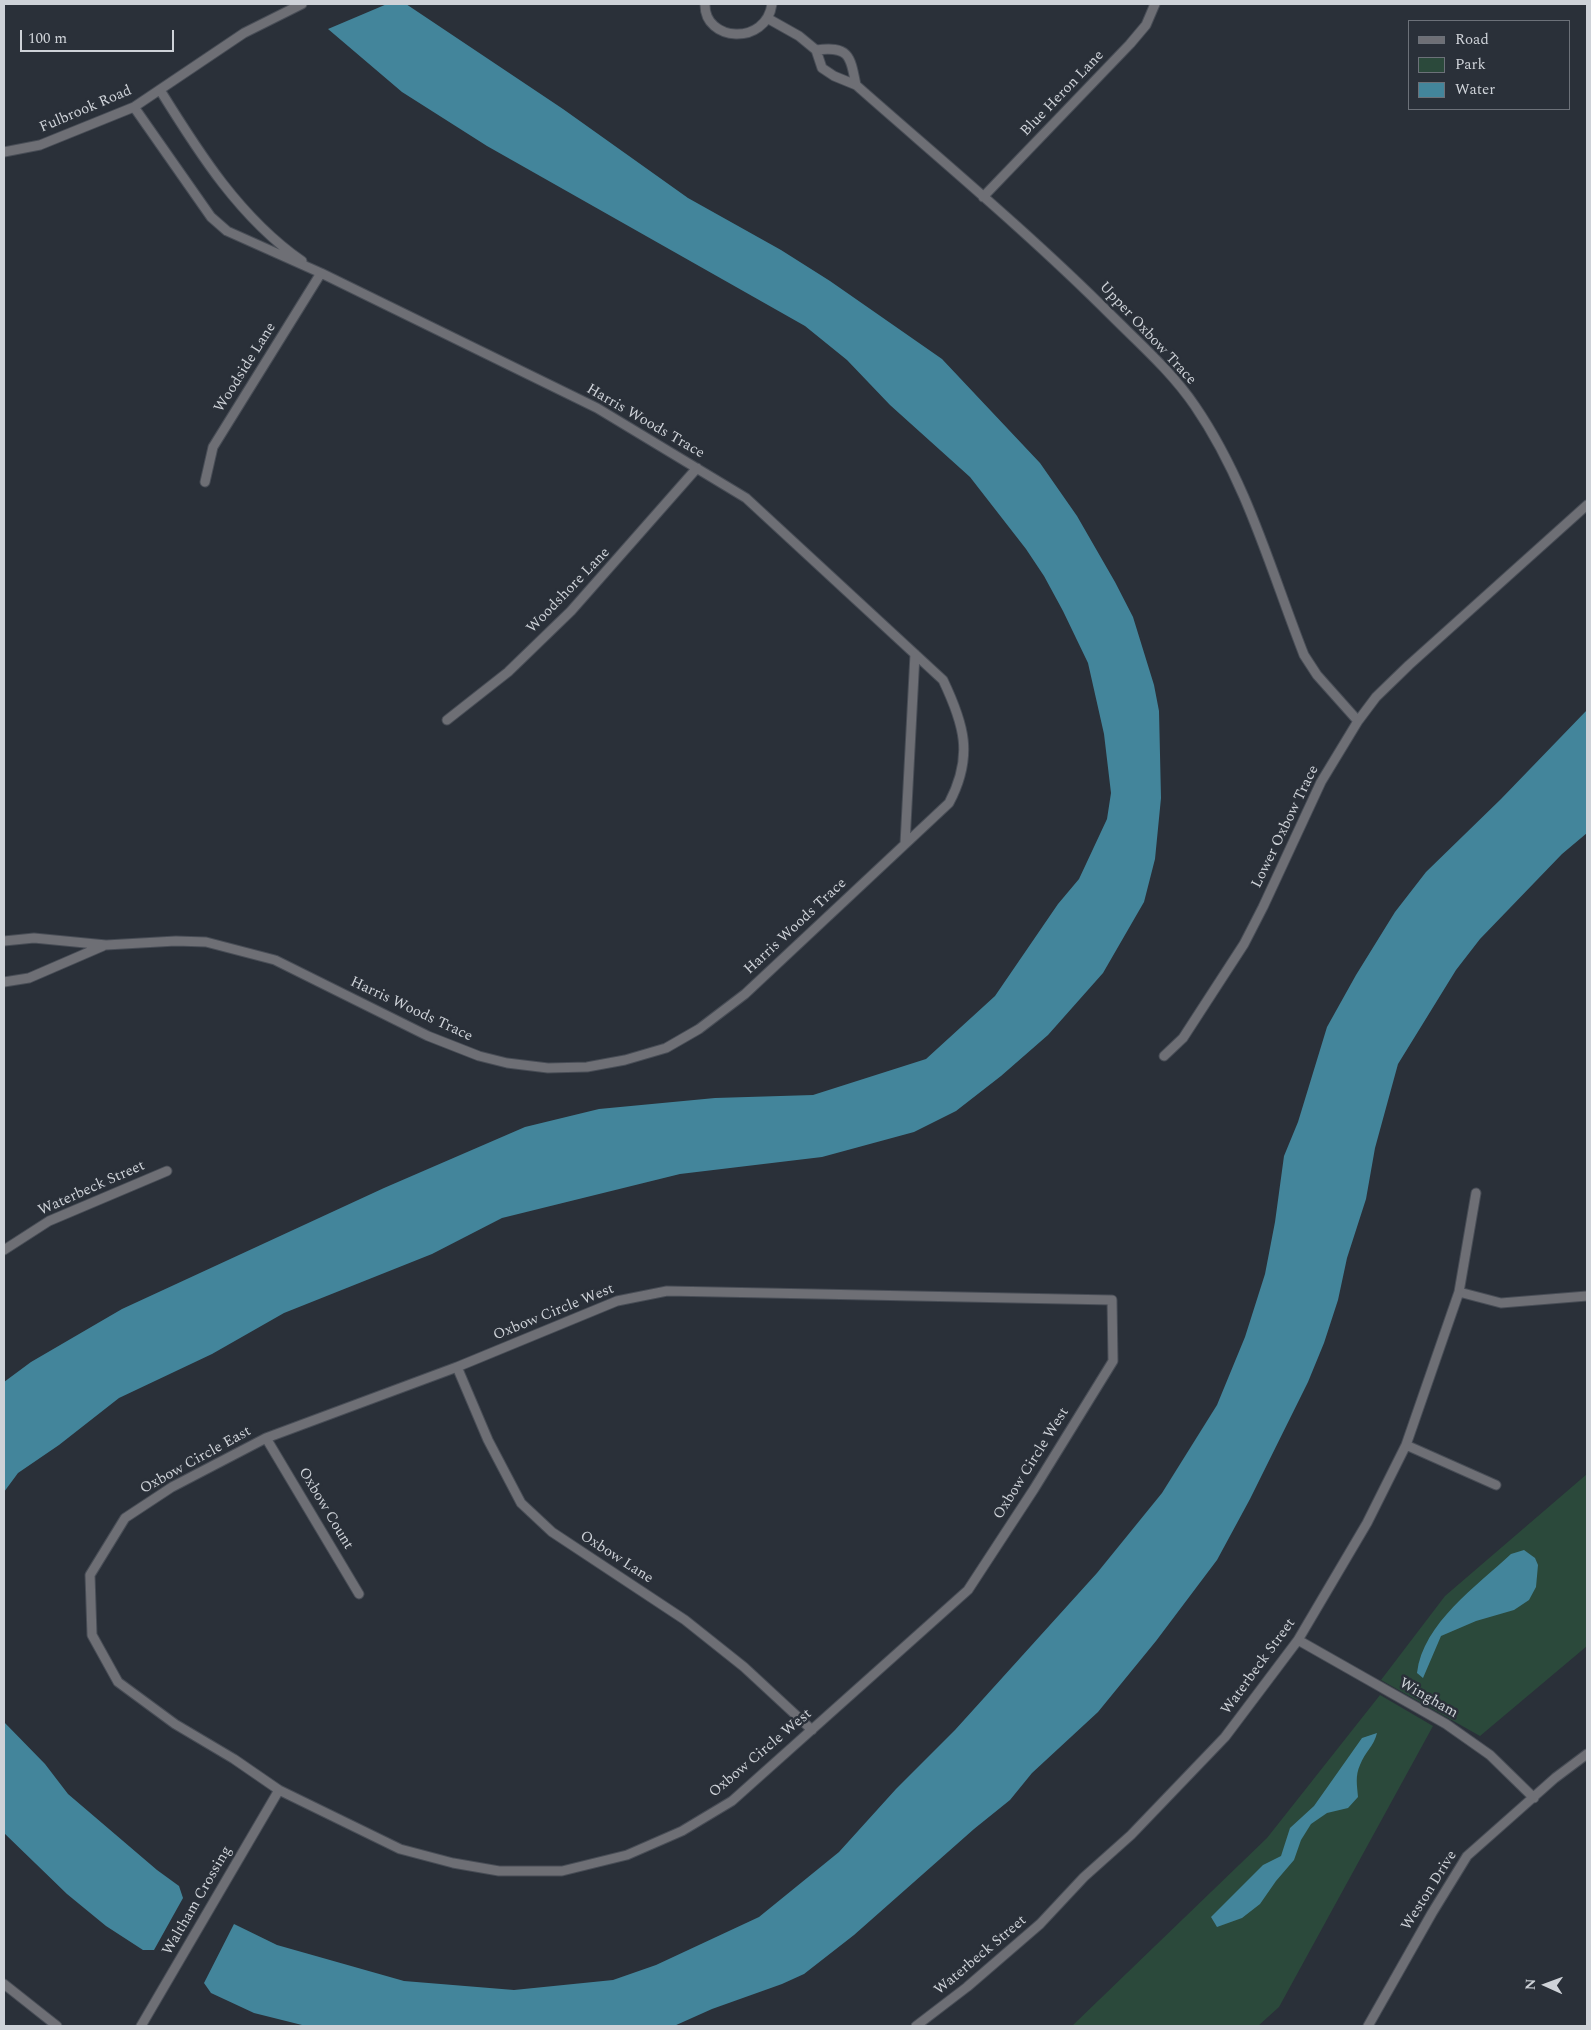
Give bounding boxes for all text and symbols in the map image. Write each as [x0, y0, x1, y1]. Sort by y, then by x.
scale bar [22, 20, 176, 52]
legend [1408, 20, 1571, 110]
text: 100 m [28, 27, 67, 50]
text: Road [1455, 28, 1489, 51]
street label: Blue Heron Lane [1018, 47, 1108, 141]
text: Park [1455, 53, 1486, 76]
text: Water [1455, 78, 1495, 101]
street label: Fulbrook Road [37, 82, 135, 138]
street label: Upper Oxbow Trace [1095, 279, 1199, 389]
street label: Woodside Lane [211, 320, 281, 416]
street label: Harris Woods Trace [583, 381, 707, 463]
street label: Woodshore Lane [524, 544, 614, 638]
street label: Lower Oxbow Trace [1248, 763, 1324, 891]
street label: Harris Woods Trace [741, 875, 851, 979]
street label: Harris Woods Trace [347, 974, 475, 1046]
street label: Waterbeck Street [36, 1157, 148, 1221]
street label: Oxbow Circle West [491, 1281, 617, 1345]
street label: Oxbow Circle West [990, 1405, 1074, 1523]
street label: Oxbow Circle East [137, 1423, 255, 1499]
street label: Oxbow Count [293, 1465, 357, 1553]
street label: Oxbow Lane [576, 1528, 656, 1588]
street label: Waterbeck Street [1218, 1615, 1300, 1719]
street label: Wingham [1395, 1675, 1461, 1723]
street label: Oxbow Circle West [706, 1706, 816, 1802]
street label: Waltham Crossing [159, 1843, 237, 1959]
street label: Weston Drive [1398, 1848, 1462, 1934]
street label: Waterbeck Street [931, 1912, 1031, 2000]
north arrow [1521, 1960, 1571, 2010]
text: N [1520, 1978, 1541, 1991]

